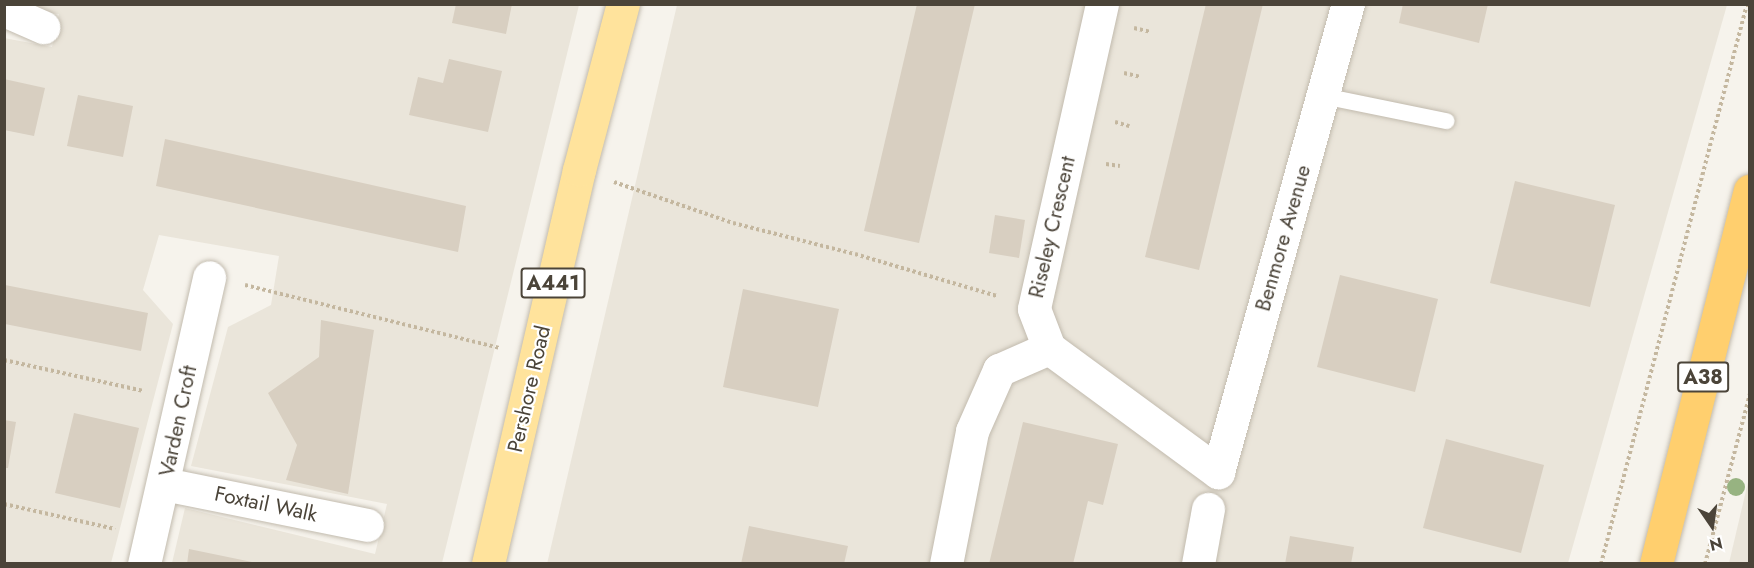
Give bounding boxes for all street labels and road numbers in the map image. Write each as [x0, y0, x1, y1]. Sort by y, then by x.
street label: Riseley Crescent [1023, 154, 1081, 300]
street label: Benmore Avenue [1250, 162, 1316, 314]
road number: A441 [520, 266, 586, 300]
street label: Pershore Road [502, 323, 556, 455]
road number: A38 [1676, 360, 1730, 394]
street label: Varden Croft [154, 363, 202, 479]
street label: Foxtail Walk [212, 481, 320, 527]

